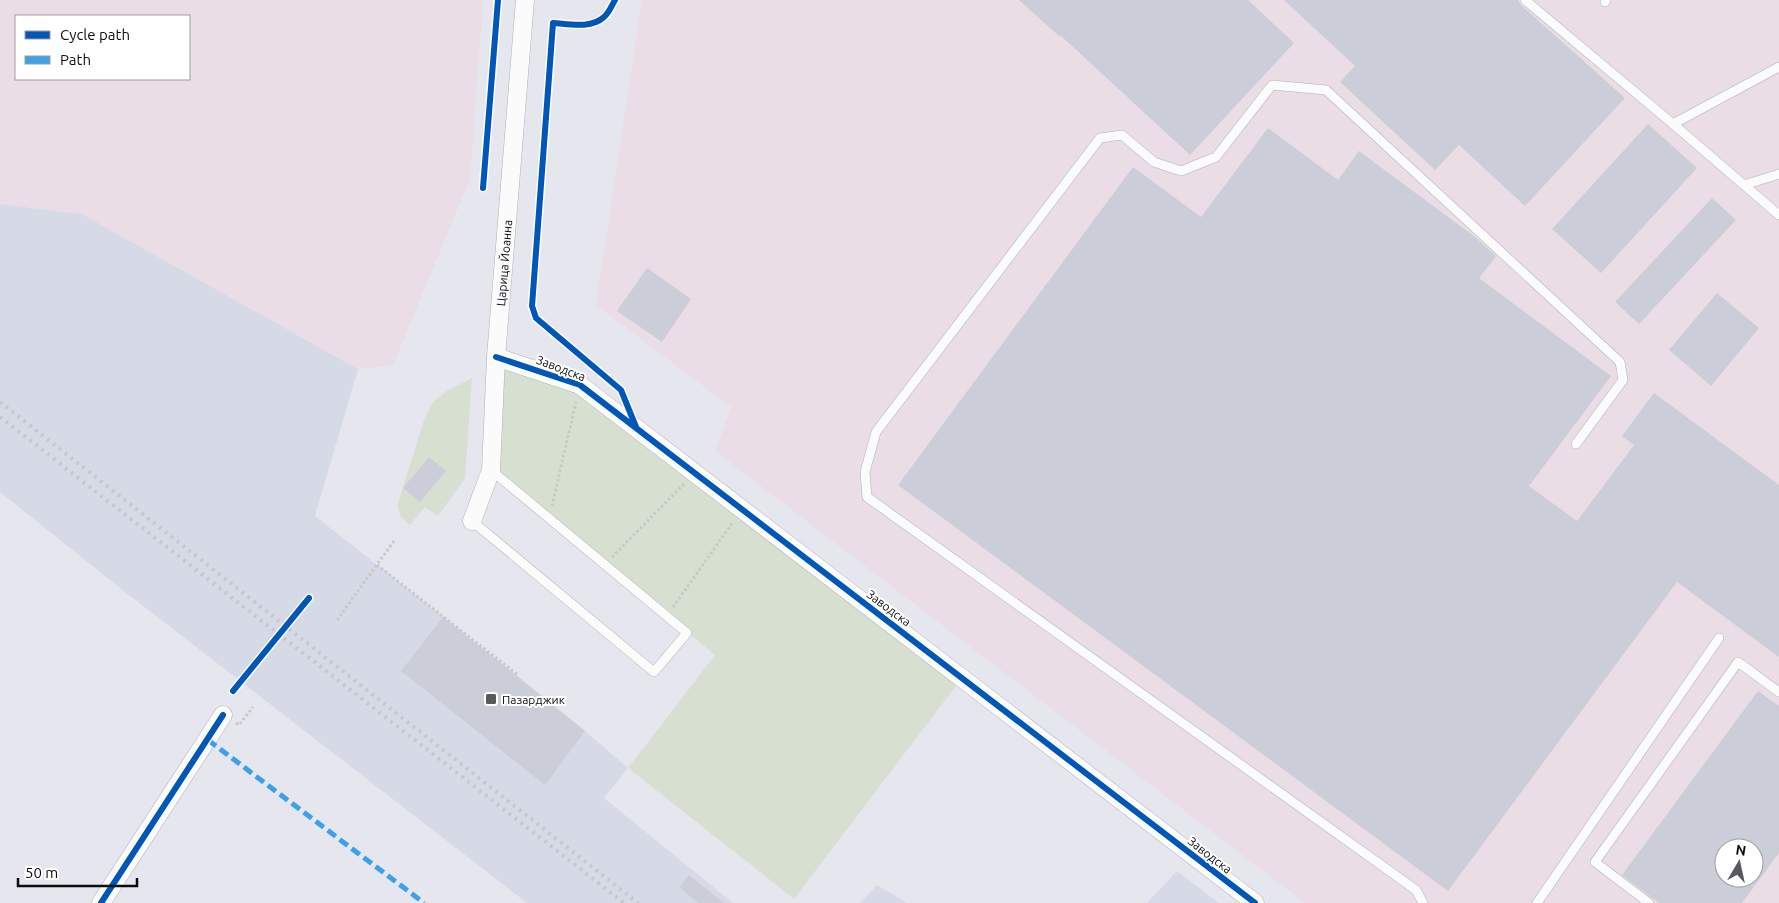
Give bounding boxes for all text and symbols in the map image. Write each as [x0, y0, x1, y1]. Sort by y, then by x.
legend [15, 15, 190, 80]
text: Cycle path [60, 26, 130, 43]
text: Path [60, 51, 91, 68]
street label: Царица Йоанна [494, 219, 514, 307]
street label: Заводска [535, 353, 587, 383]
street label: Заводска [865, 587, 913, 629]
marker: Пазарджик [484, 692, 498, 706]
place label: Пазарджик [502, 693, 565, 706]
street label: Заводска [1186, 834, 1234, 876]
north arrow [1714, 838, 1764, 888]
text: N [1735, 841, 1747, 859]
scale bar [18, 856, 136, 888]
text: 50 m [25, 864, 58, 881]

